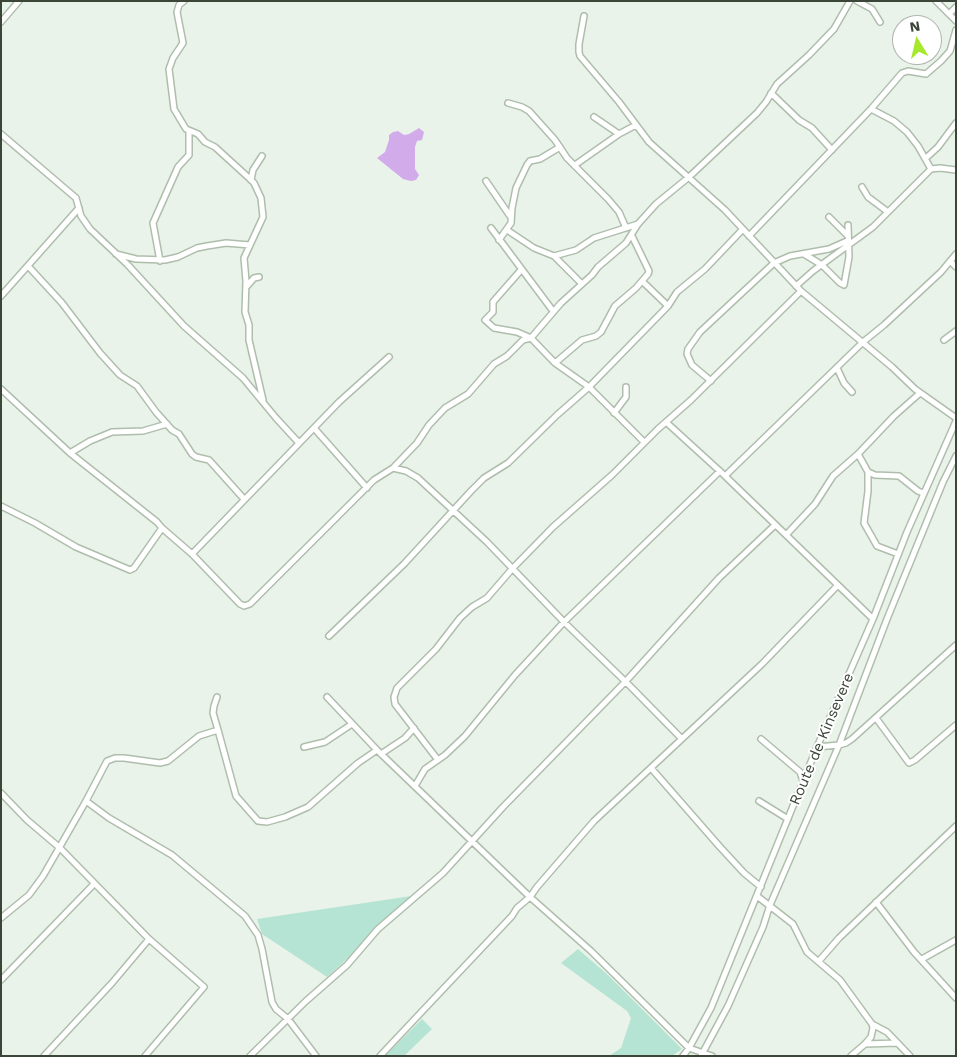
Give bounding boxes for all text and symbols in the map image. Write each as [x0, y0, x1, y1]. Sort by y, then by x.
north arrow [892, 15, 942, 65]
text: N [908, 17, 921, 35]
street label: Route de Kinsevere [786, 670, 858, 808]

